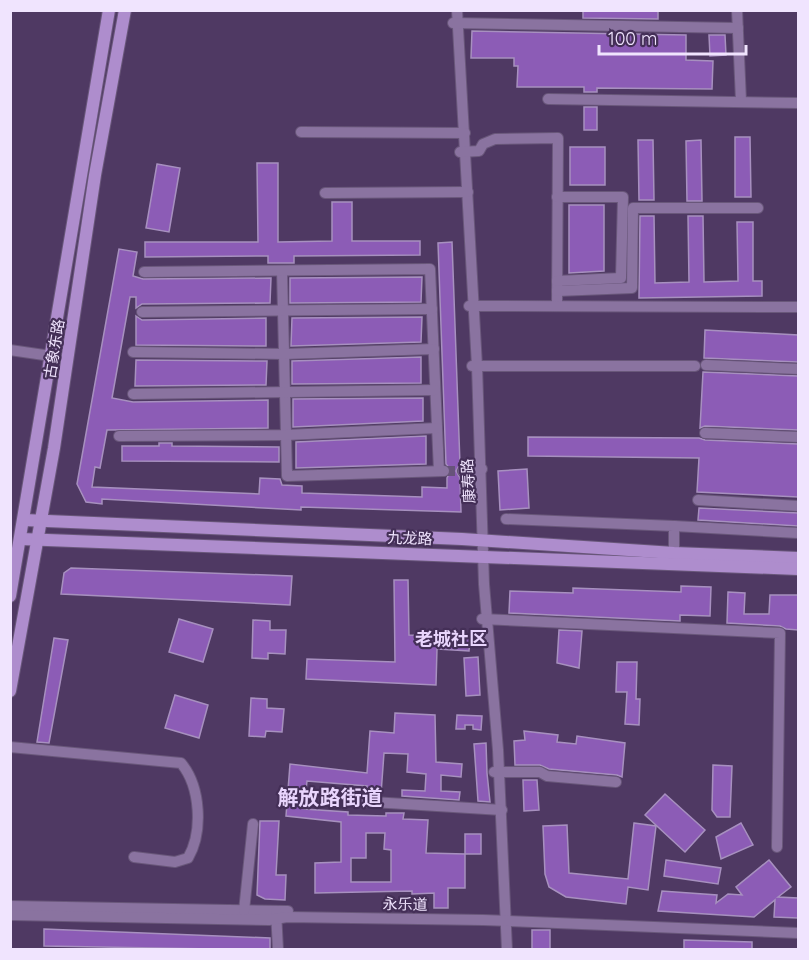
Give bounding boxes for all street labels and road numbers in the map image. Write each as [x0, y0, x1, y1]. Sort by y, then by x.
street label: 古象东路 [40, 318, 68, 380]
street label: 康寿路 [457, 458, 479, 504]
street label: 九龙路 [387, 528, 433, 548]
street label: 永乐道 [382, 894, 428, 914]

